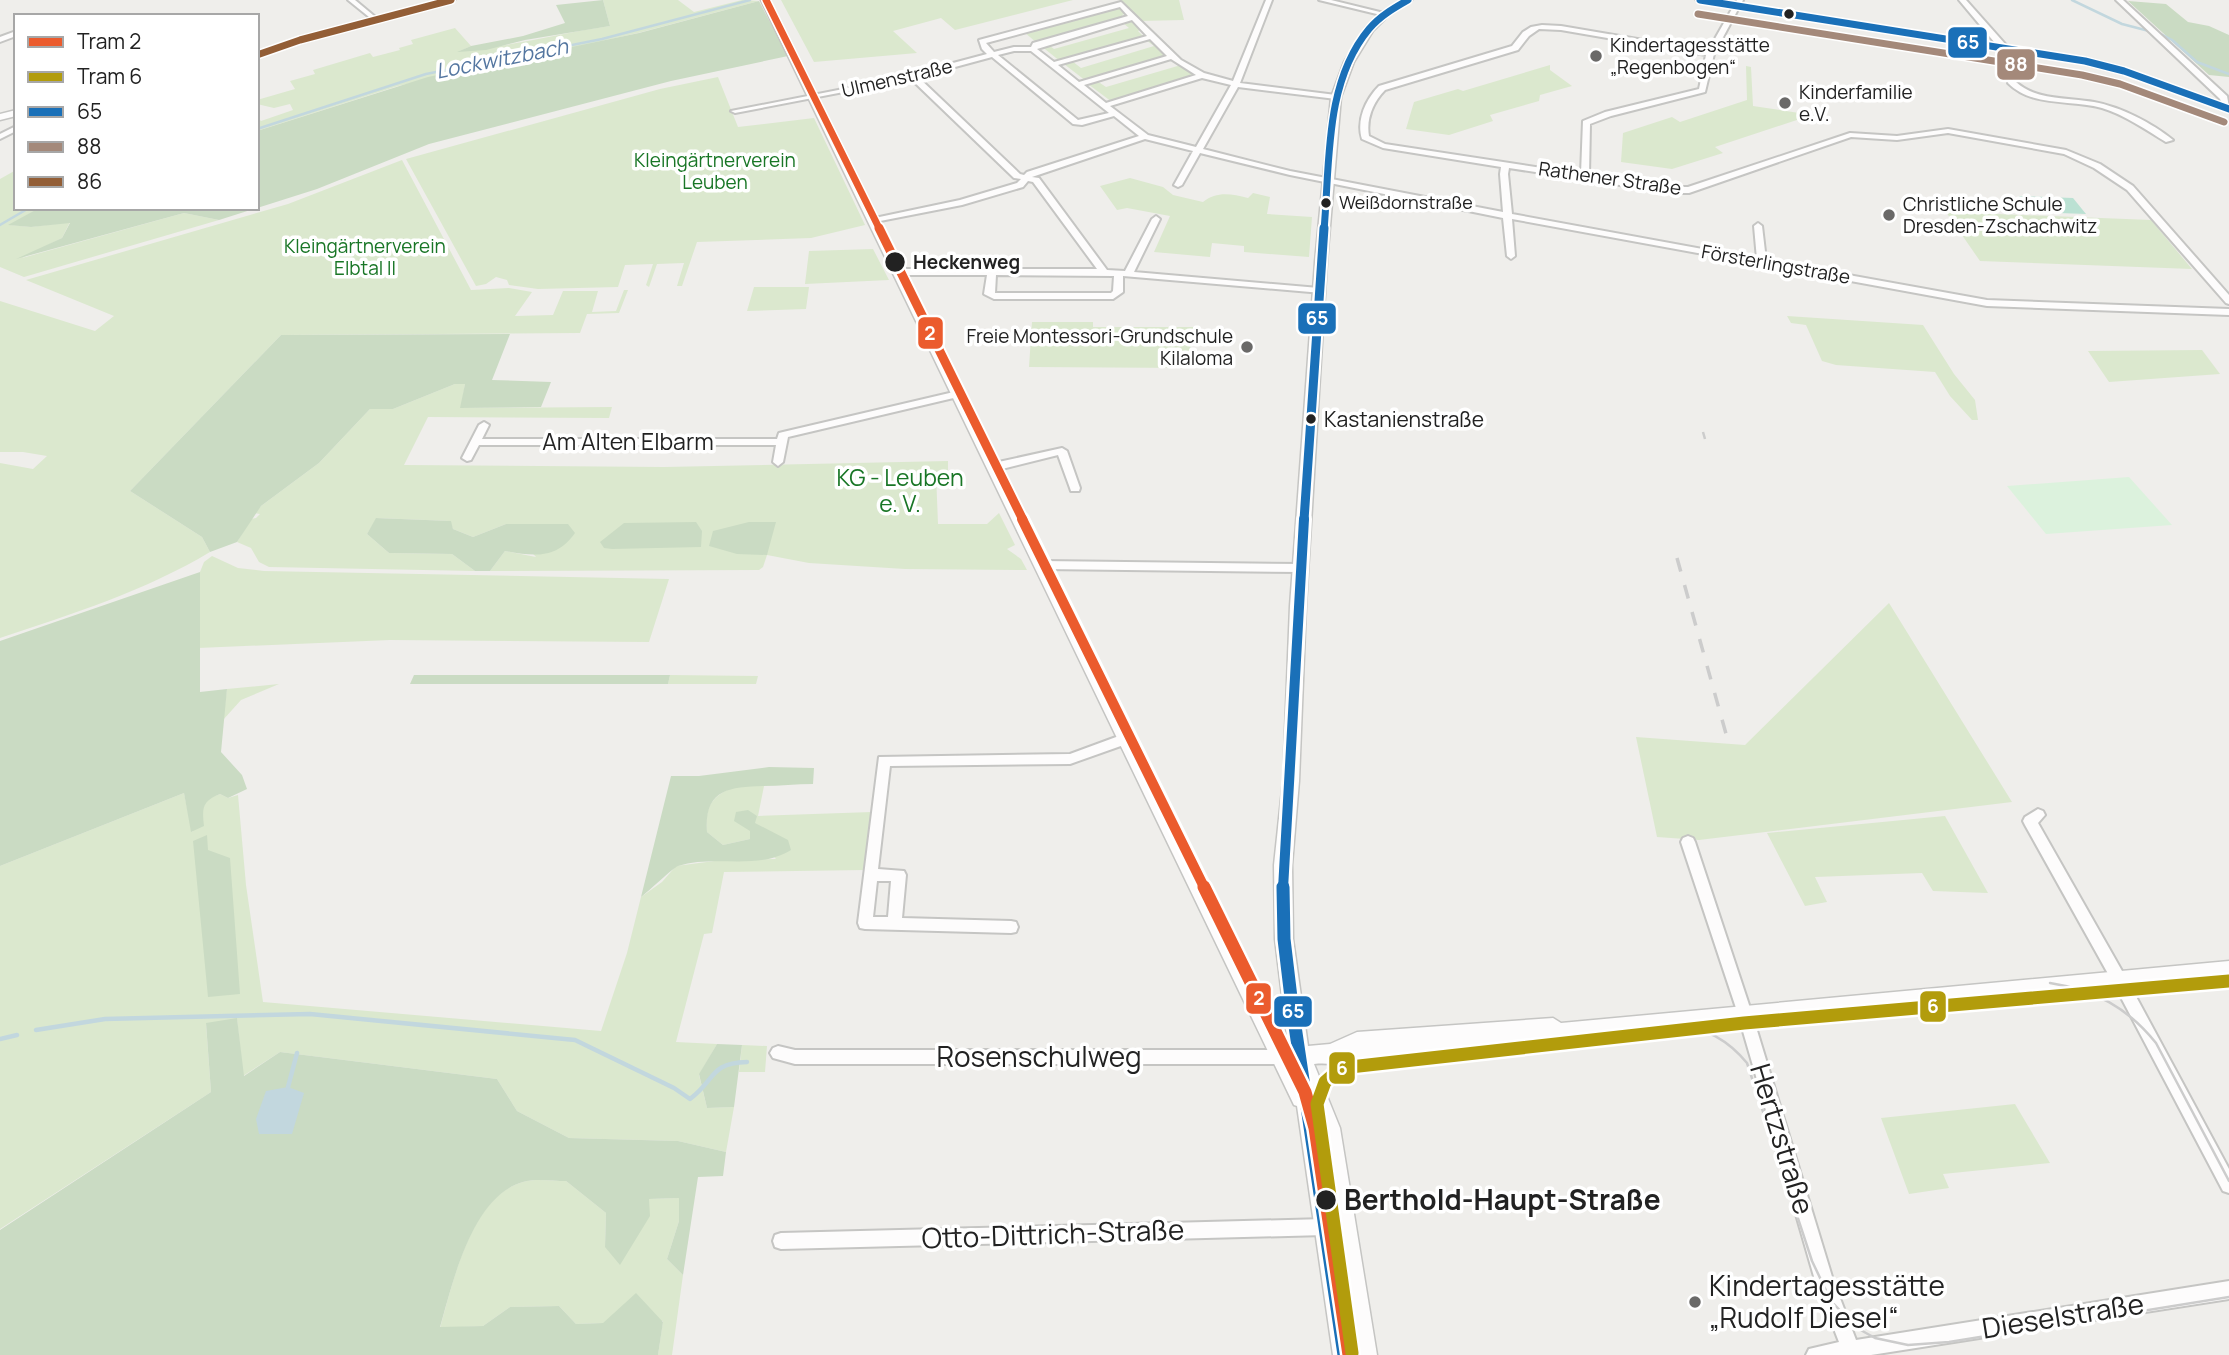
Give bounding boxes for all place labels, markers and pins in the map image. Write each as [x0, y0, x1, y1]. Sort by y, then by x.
unlabelled marker [1782, 7, 1796, 21]
place label: Kindertagesstätte „Regenbogen“ [1610, 32, 1770, 80]
marker: Kindertagesstätte „Regenbogen“ [1588, 48, 1604, 64]
place label: Kinderfamilie e.V. [1799, 79, 1913, 127]
marker: Kinderfamilie e.V. [1777, 95, 1793, 111]
place label: Weißdornstraße [1339, 190, 1473, 214]
place label: Christliche Schule Dresden-Zschachwitz [1903, 191, 2097, 239]
marker: Weißdornstraße [1319, 196, 1333, 210]
marker: Christliche Schule Dresden-Zschachwitz [1881, 207, 1897, 223]
place label: Heckenweg [913, 249, 1020, 275]
marker: Heckenweg [883, 250, 907, 274]
place label: Freie Montessori-Grundschule Kilaloma [966, 323, 1233, 371]
marker: Freie Montessori-Grundschule Kilaloma [1239, 339, 1255, 355]
place label: Kastanienstraße [1324, 405, 1484, 433]
marker: Kastanienstraße [1304, 412, 1318, 426]
place label: Berthold-Haupt-Straße [1344, 1180, 1661, 1218]
marker: Berthold-Haupt-Straße [1314, 1188, 1338, 1212]
place label: Kindertagesstätte „Rudolf Diesel“ [1709, 1266, 1945, 1336]
marker: Kindertagesstätte „Rudolf Diesel“ [1687, 1294, 1703, 1310]

